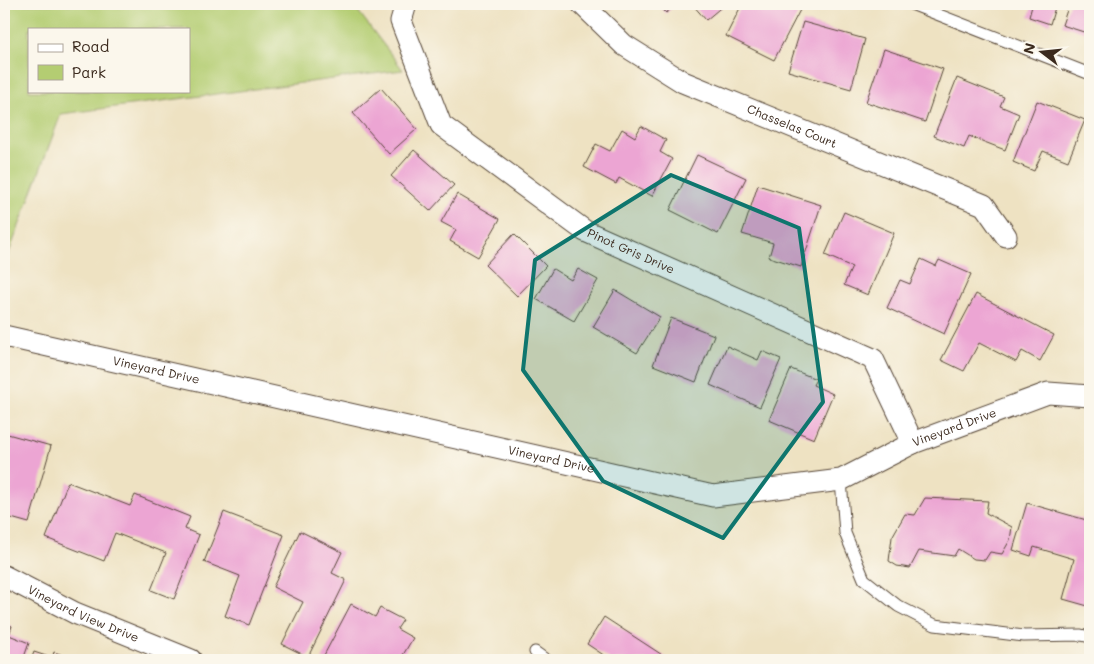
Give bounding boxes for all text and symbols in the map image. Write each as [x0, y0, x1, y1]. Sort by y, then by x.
legend [28, 28, 190, 92]
north arrow [1016, 28, 1066, 78]
text: Road [72, 36, 109, 56]
text: N [1018, 41, 1040, 56]
text: Park [72, 62, 106, 82]
street label: Chasselas Court [745, 100, 840, 151]
street label: Pinot Gris Drive [585, 224, 677, 277]
street label: Vineyard Drive [111, 352, 201, 387]
street label: Vineyard Drive [910, 404, 998, 450]
street label: Vineyard Drive [507, 441, 596, 476]
street label: Vineyard View Drive [25, 581, 142, 645]

